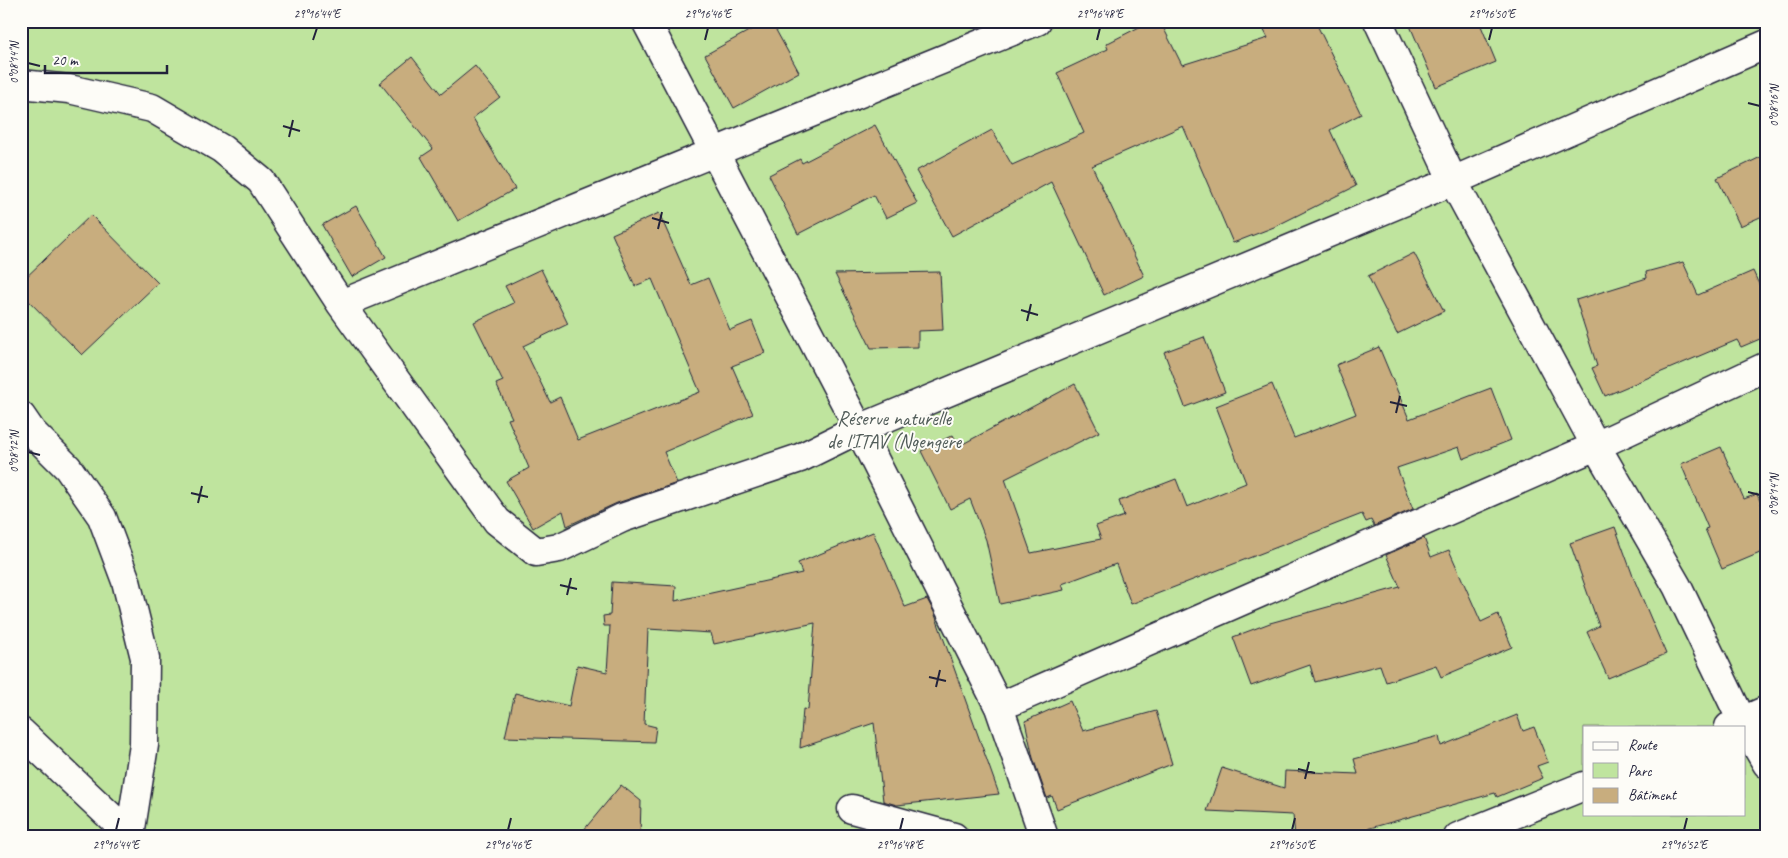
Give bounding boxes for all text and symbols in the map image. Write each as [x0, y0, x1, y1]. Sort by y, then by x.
text: 29°16'44"E [294, 6, 342, 22]
text: 29°16'46"E [685, 6, 733, 22]
text: 29°16'48"E [1077, 6, 1125, 22]
text: 29°16'50"E [1469, 6, 1517, 22]
text: 0°08'14"N [6, 40, 22, 84]
scale bar [45, 42, 168, 74]
text: 20 m [52, 51, 79, 70]
text: 0°08'16"N [1766, 83, 1782, 127]
park label: Réserve naturelle de l'ITAV (Ngengere [827, 406, 962, 454]
text: 0°08'12"N [6, 429, 22, 473]
text: 0°08'14"N [1766, 472, 1782, 516]
legend [1583, 726, 1746, 816]
text: Route [1628, 736, 1658, 755]
text: Parc [1628, 762, 1652, 781]
text: Bâtiment [1628, 786, 1678, 805]
text: 29°16'44"E [93, 837, 141, 853]
text: 29°16'46"E [485, 837, 533, 853]
text: 29°16'48"E [877, 837, 925, 853]
text: 29°16'50"E [1269, 837, 1317, 853]
text: 29°16'52"E [1661, 837, 1709, 853]

